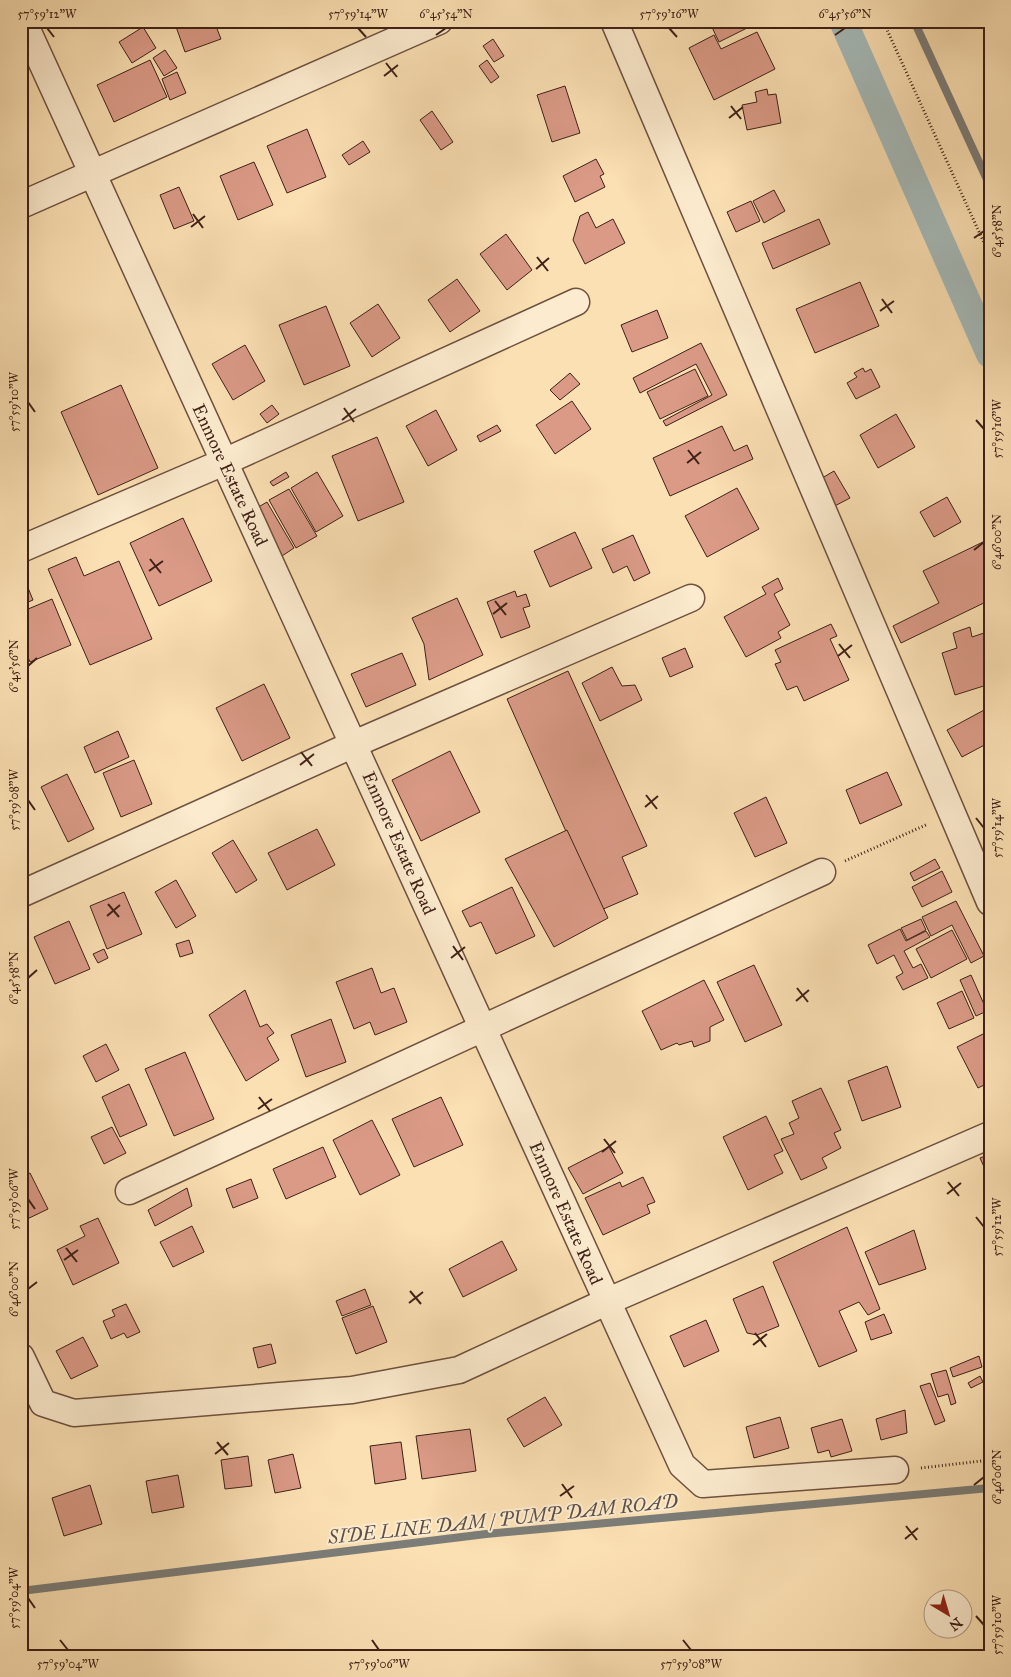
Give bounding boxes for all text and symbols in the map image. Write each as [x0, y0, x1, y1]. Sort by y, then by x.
text: 57°59'12"W [18, 7, 77, 21]
text: 57°59'14"W [328, 7, 388, 21]
text: 6°45'54"N [419, 7, 473, 21]
text: 57°59'16"W [639, 7, 699, 21]
text: 6°45'56"N [818, 7, 872, 21]
text: 6°45'58"N [990, 204, 1004, 258]
text: 57°59'10"W [7, 371, 21, 432]
text: 57°59'16"W [990, 399, 1004, 459]
street label: Enmore Estate Road [187, 400, 273, 550]
text: 6°46'00"N [990, 514, 1004, 570]
text: 6°45'56"N [7, 639, 21, 693]
street label: Enmore Estate Road [358, 768, 440, 918]
text: 57°59'08"W [7, 769, 21, 831]
text: 57°59'14"W [990, 798, 1004, 858]
text: 6°45'58"N [7, 951, 21, 1005]
street label: Enmore Estate Road [525, 1138, 607, 1288]
text: 57°59'06"W [7, 1168, 21, 1230]
text: 57°59'12"W [990, 1197, 1004, 1256]
text: 6°46'00"N [7, 1261, 21, 1317]
text: 6°46'06"N [990, 1449, 1004, 1505]
water label: SIDE LINE DAM / PUMP DAM ROAD [326, 1489, 680, 1549]
text: 57°59'04"W [7, 1566, 21, 1629]
north arrow [924, 1590, 974, 1640]
text: 57°59'10"W [990, 1594, 1004, 1655]
text: N [946, 1613, 966, 1634]
text: 57°59'04"W [37, 1657, 100, 1671]
text: 57°59'06"W [348, 1657, 410, 1671]
text: 57°59'08"W [660, 1657, 722, 1671]

